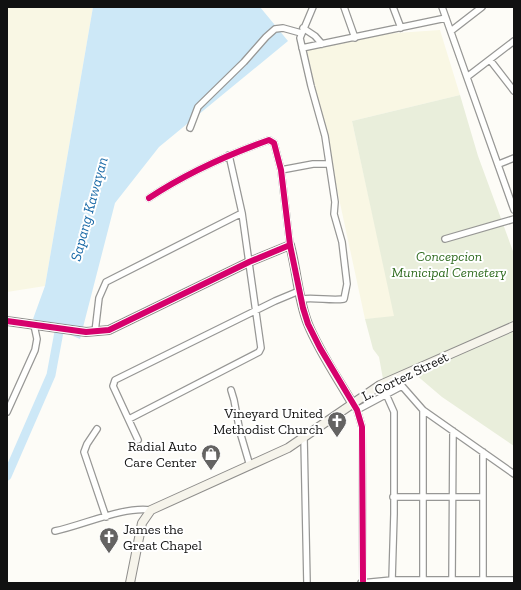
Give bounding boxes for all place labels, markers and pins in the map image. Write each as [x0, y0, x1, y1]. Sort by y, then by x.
place label: Vineyard United Methodist Church [213, 405, 323, 438]
church icon: Vineyard United Methodist Church [326, 410, 348, 438]
place label: Radial Auto Care Center [124, 438, 197, 471]
shop icon: Radial Auto Care Center [200, 443, 222, 471]
place label: James the Great Chapel [123, 521, 202, 554]
church icon: James the Great Chapel [98, 526, 120, 554]

